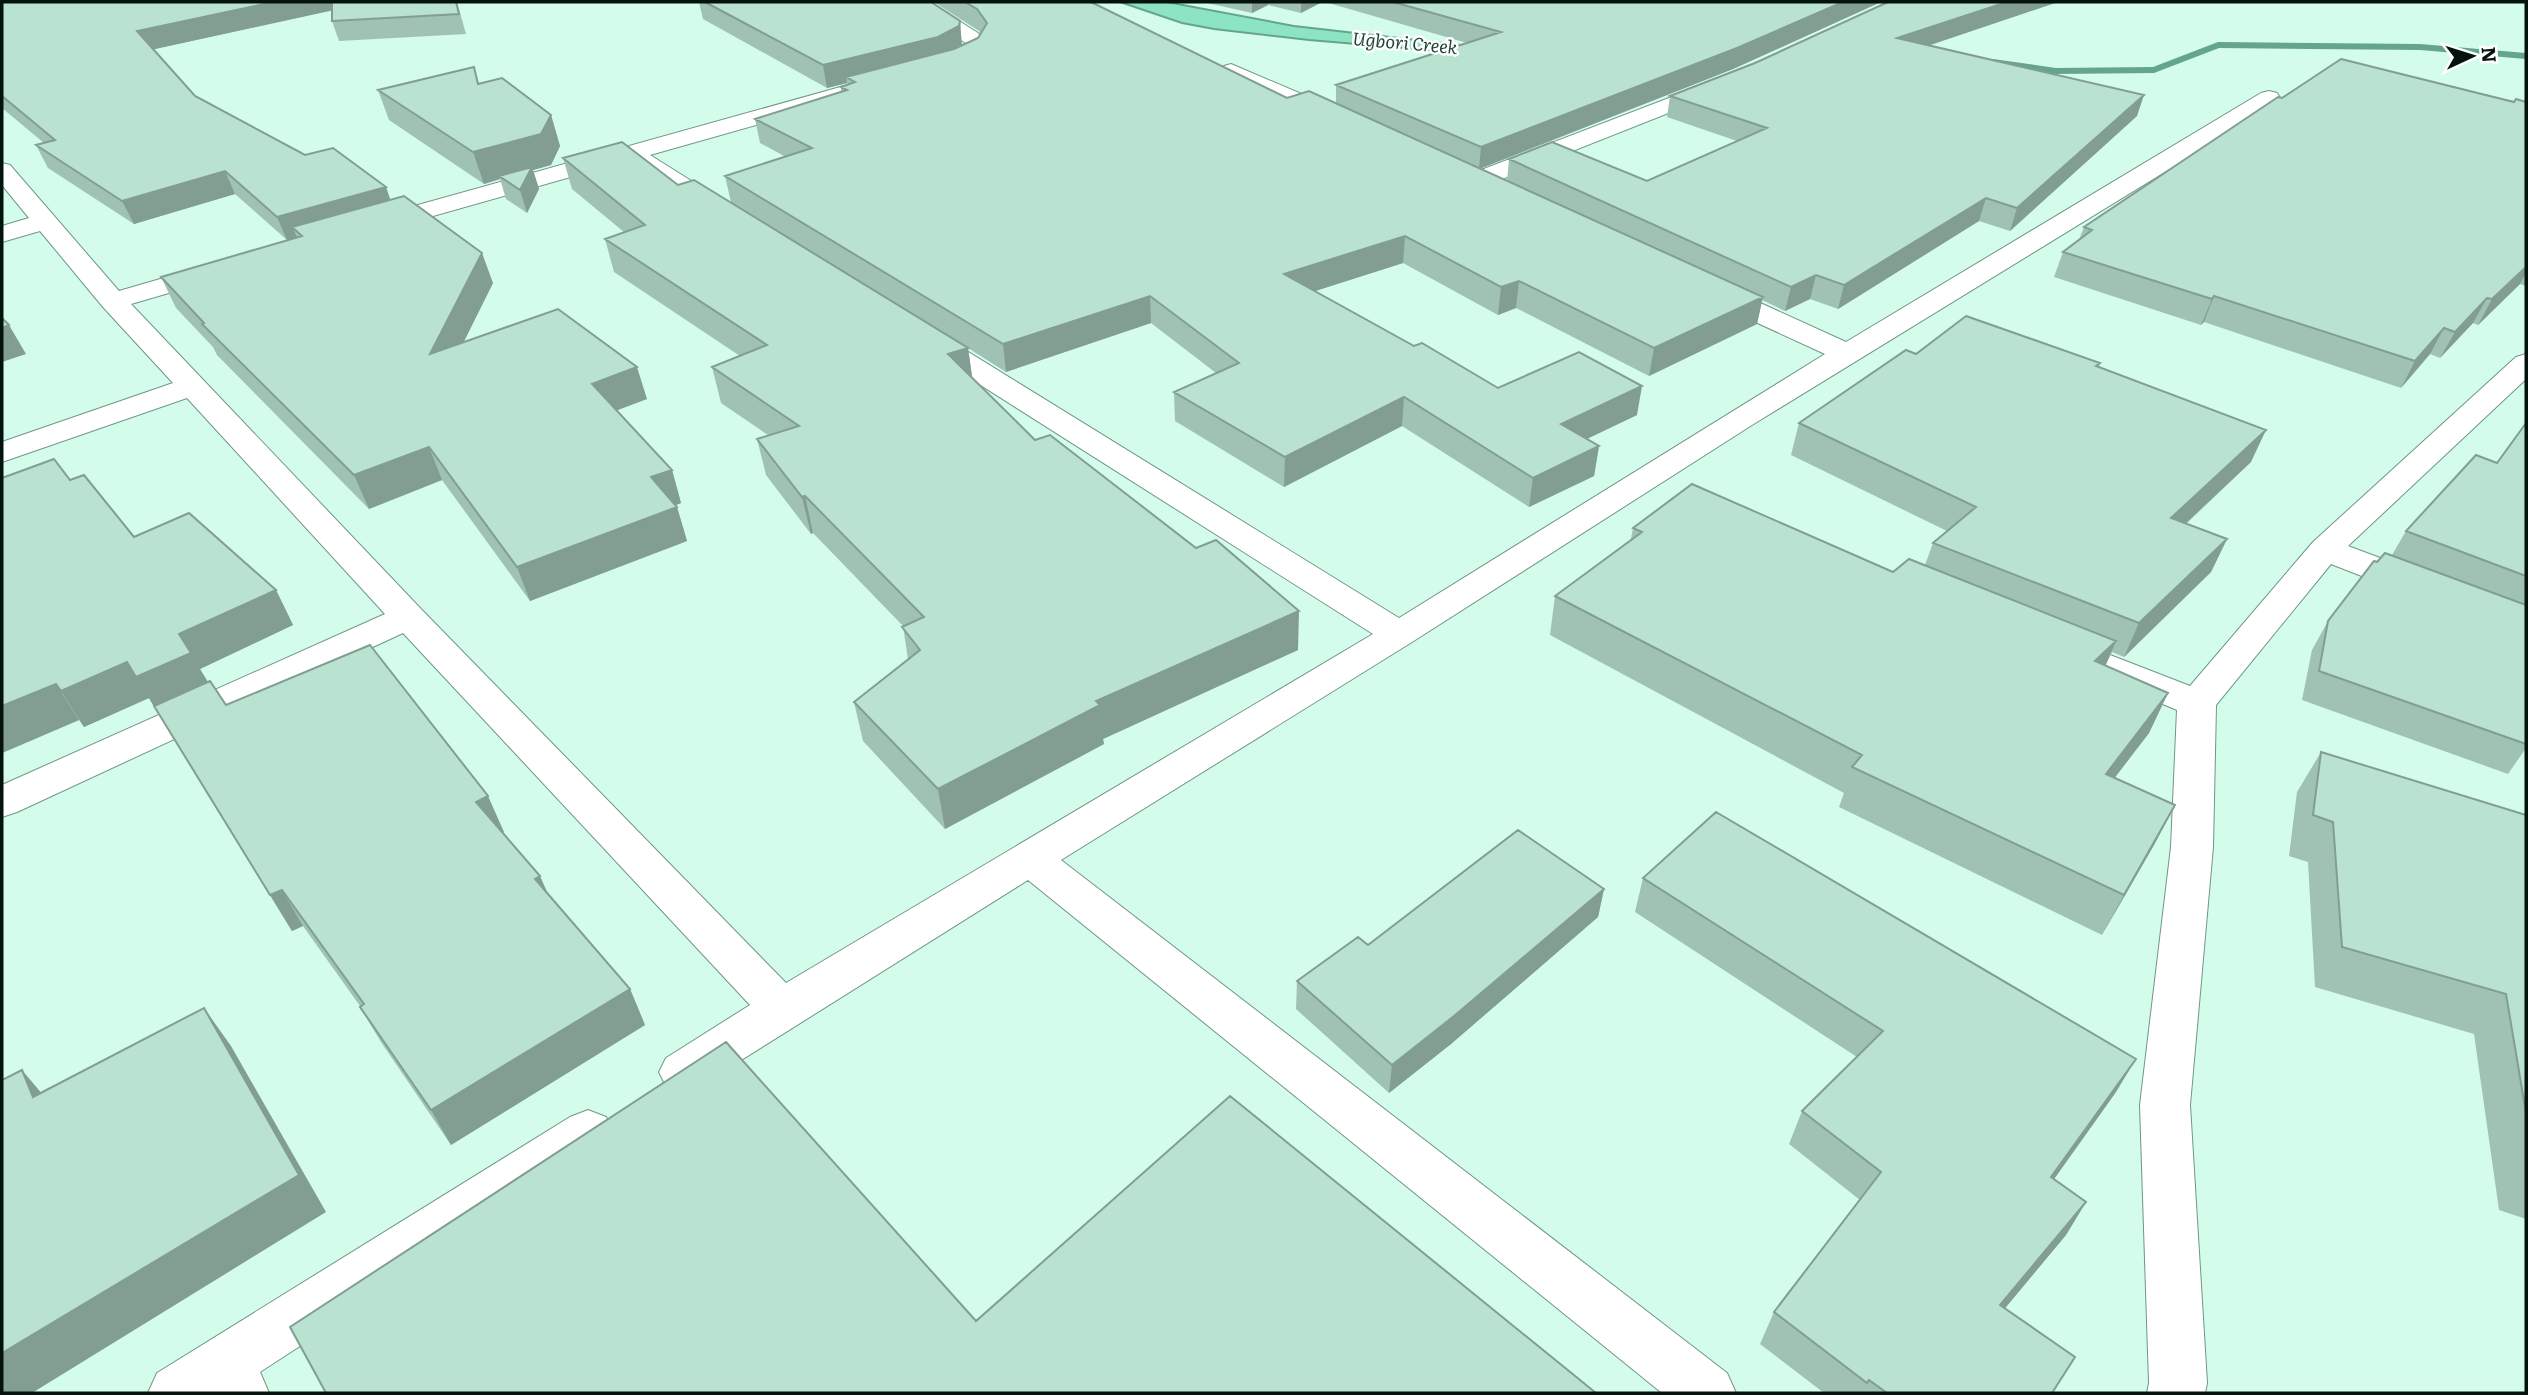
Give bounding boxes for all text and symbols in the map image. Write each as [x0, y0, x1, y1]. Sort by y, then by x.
north arrow [2437, 21, 2507, 91]
water label: Ugbori Creek [1351, 24, 1459, 60]
text: N [2475, 46, 2504, 64]

